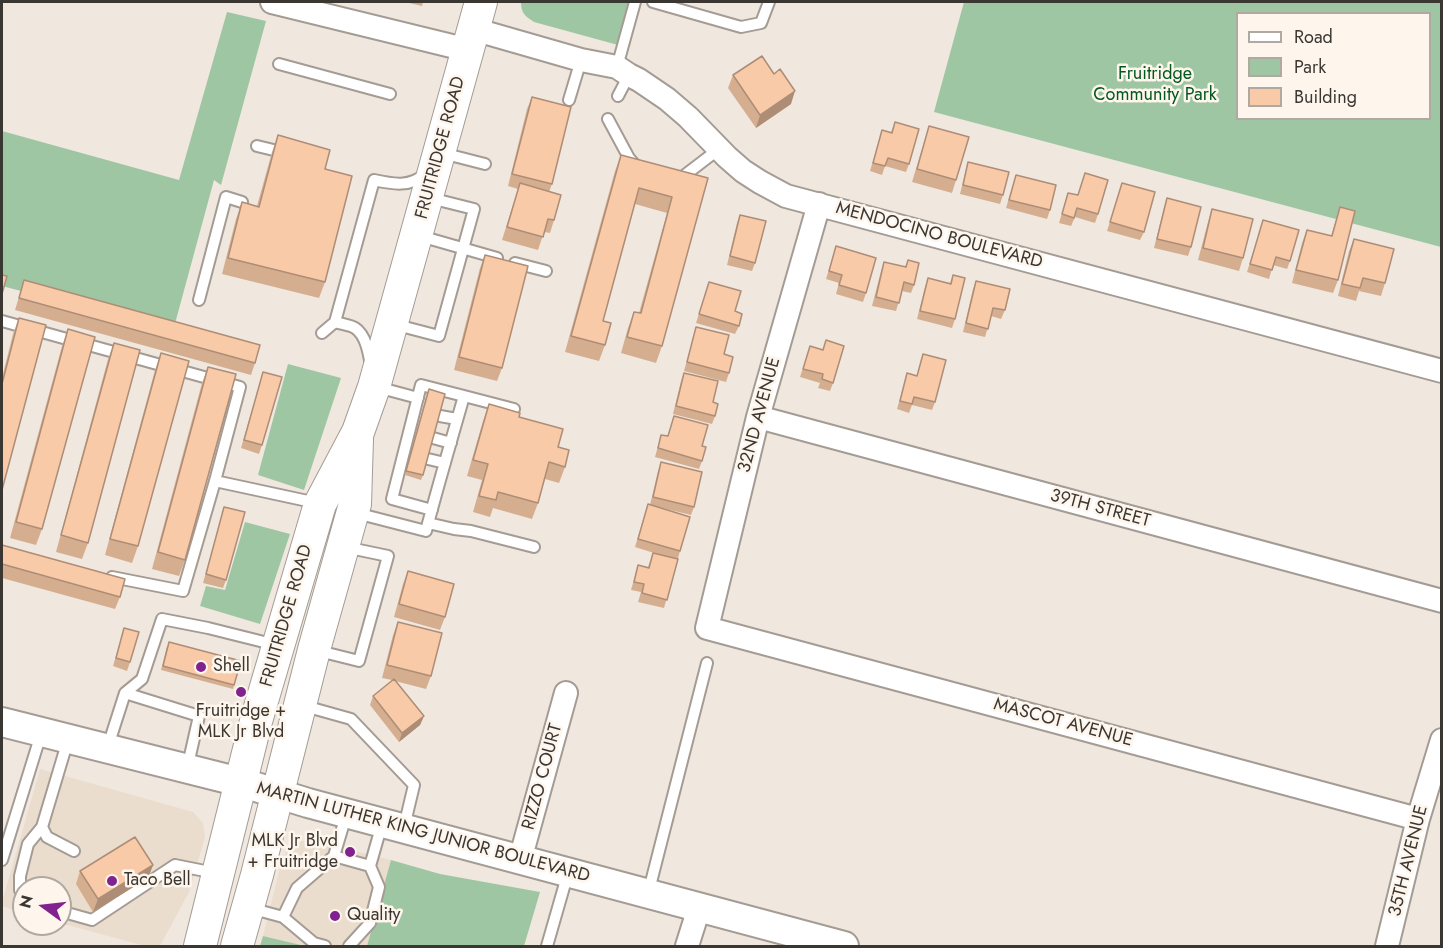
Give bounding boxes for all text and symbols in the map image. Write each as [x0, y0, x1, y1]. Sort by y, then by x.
legend [1236, 12, 1431, 120]
text: Road [1294, 24, 1333, 50]
text: Park [1294, 54, 1326, 80]
park label: Fruitridge Community Park [1093, 64, 1217, 106]
street label: FRUITRIDGE ROAD [412, 74, 470, 222]
text: Building [1294, 84, 1357, 110]
street label: MENDOCINO BOULEVARD [833, 198, 1045, 274]
street label: 32ND AVENUE [734, 355, 786, 475]
street label: 39TH STREET [1048, 485, 1152, 533]
street label: FRUITRIDGE ROAD [256, 542, 318, 690]
place label: Shell [213, 656, 250, 678]
marker: Shell [194, 660, 208, 674]
marker: Fruitridge + MLK Jr Blvd [234, 685, 248, 699]
street label: MASCOT AVENUE [991, 694, 1135, 752]
place label: Fruitridge + MLK Jr Blvd [196, 701, 286, 744]
street label: RIZZO COURT [518, 722, 568, 832]
street label: MARTIN LUTHER KING JUNIOR BOULEVARD [254, 778, 592, 888]
street label: 35TH AVENUE [1385, 803, 1433, 919]
place label: MLK Jr Blvd + Fruitridge [248, 831, 338, 874]
marker: MLK Jr Blvd + Fruitridge [343, 845, 357, 859]
place label: Taco Bell [124, 870, 191, 892]
marker: Taco Bell [105, 874, 119, 888]
north arrow [12, 876, 72, 936]
text: N [13, 893, 39, 911]
place label: Quality [347, 905, 400, 927]
marker: Quality [328, 909, 342, 923]

